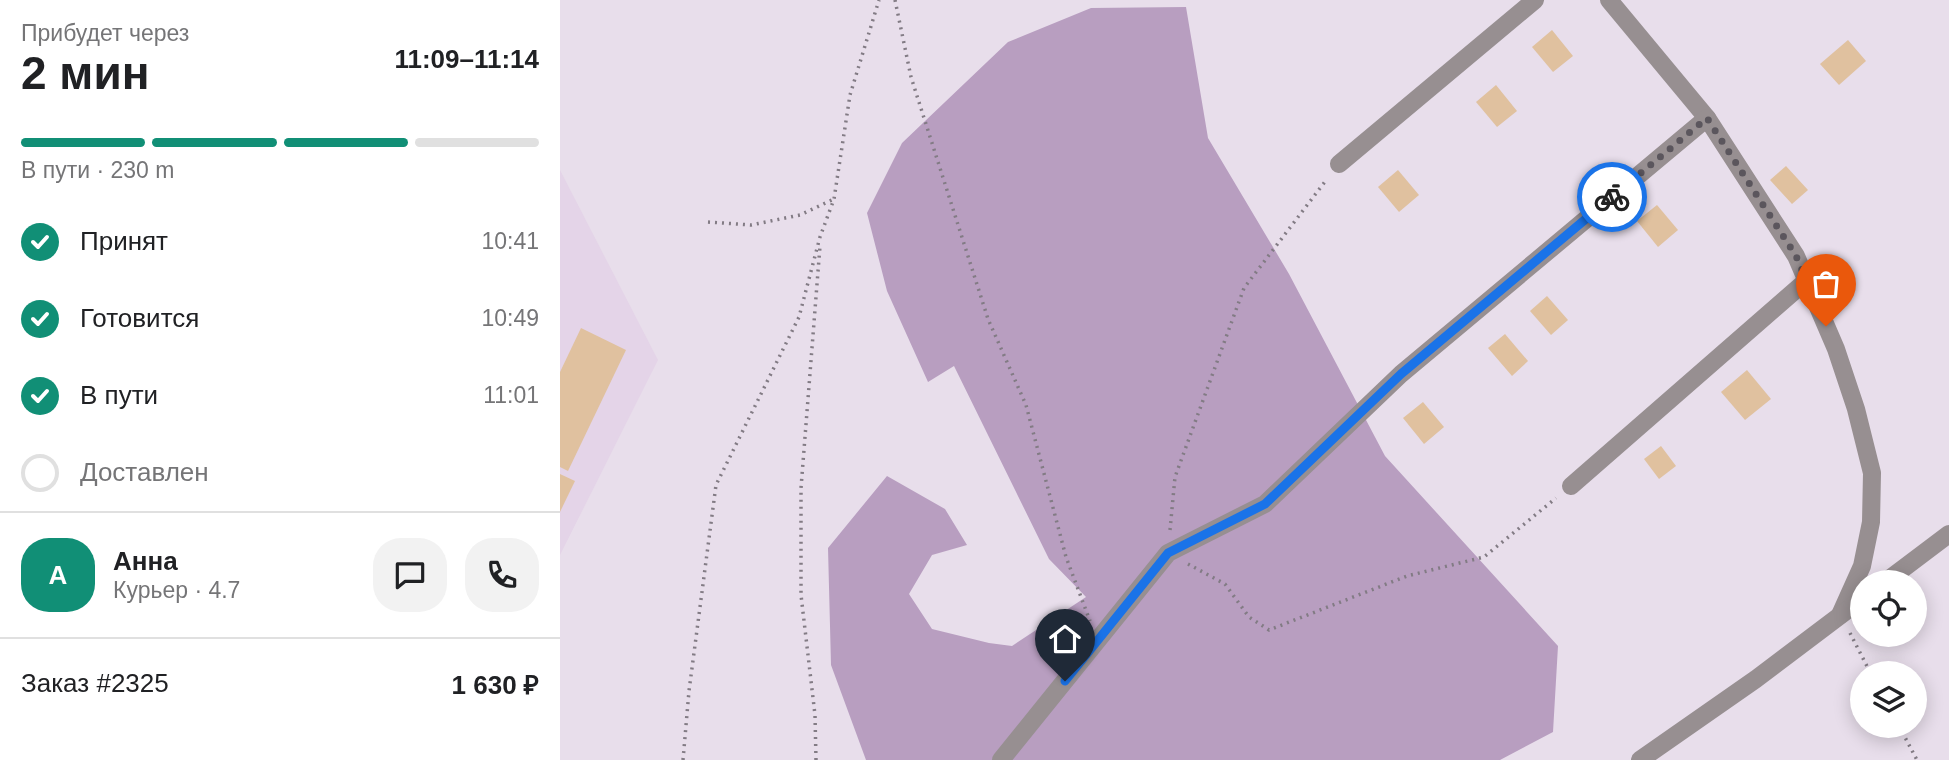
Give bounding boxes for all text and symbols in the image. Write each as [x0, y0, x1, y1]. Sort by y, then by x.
text: Прибудет через [21, 20, 189, 46]
text: 11:09–11:14 [394, 44, 539, 74]
text: 2 мин [21, 47, 149, 99]
text: В пути · 230 m [21, 157, 174, 183]
courier [1577, 162, 1647, 232]
icon: bike [1593, 178, 1631, 216]
icon: check [21, 223, 59, 261]
text: Принят [80, 226, 168, 256]
text: 10:41 [481, 228, 539, 254]
pin [1796, 254, 1856, 326]
icon: bag [1807, 265, 1845, 303]
icon: check [21, 300, 59, 338]
text: Готовится [80, 303, 199, 333]
text: 10:49 [481, 305, 539, 331]
icon: check [21, 377, 59, 415]
text: В пути [80, 380, 158, 410]
text: 11:01 [483, 382, 539, 408]
text: Доставлен [80, 457, 209, 487]
button: chat [373, 538, 447, 612]
button: phone [465, 538, 539, 612]
text: Анна [113, 546, 178, 576]
text: А [49, 560, 67, 590]
map controls [1850, 570, 1927, 738]
button: locate [1850, 570, 1927, 647]
text: Курьер · 4.7 [113, 577, 240, 603]
pin [1035, 609, 1095, 681]
icon: home [1046, 620, 1084, 658]
button: layers [1850, 661, 1927, 738]
text: Заказ #2325 [21, 668, 169, 698]
text: 1 630 ₽ [452, 670, 539, 700]

